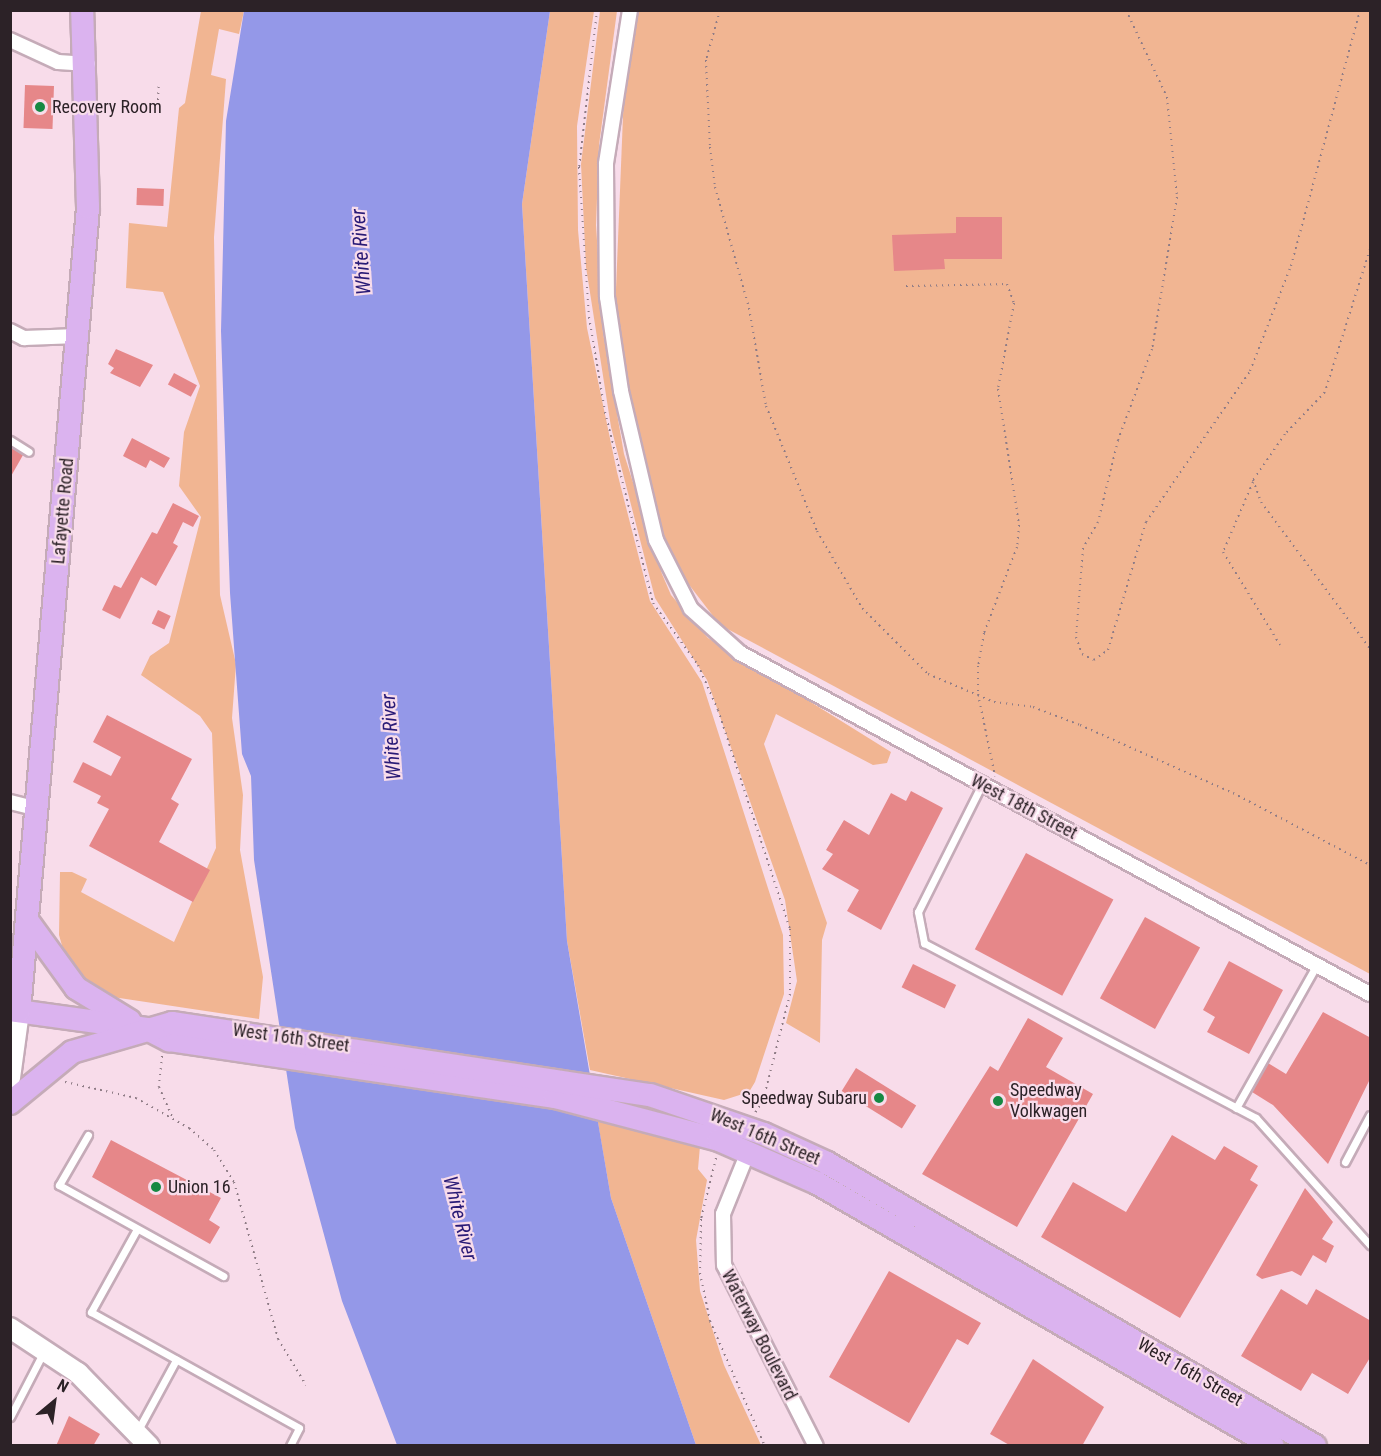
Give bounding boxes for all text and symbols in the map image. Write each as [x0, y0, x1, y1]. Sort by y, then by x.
place label: Recovery Room [52, 96, 162, 118]
marker: Recovery Room [33, 100, 47, 114]
water label: White River [346, 208, 376, 296]
street label: Lafayette Road [48, 457, 78, 565]
water label: White River [376, 693, 406, 781]
street label: West 18th Street [967, 770, 1081, 844]
street label: West 16th Street [231, 1019, 351, 1057]
place label: Speedway Volkwagen [1010, 1080, 1087, 1122]
place label: Speedway Subaru [741, 1087, 867, 1109]
marker: Speedway Subaru [872, 1091, 886, 1105]
marker: Speedway Volkwagen [991, 1094, 1005, 1108]
street label: West 16th Street [707, 1104, 823, 1170]
water label: White River [438, 1173, 482, 1263]
place label: Union 16 [168, 1176, 231, 1198]
marker: Union 16 [149, 1180, 163, 1194]
street label: Waterway Boulevard [717, 1266, 801, 1404]
street label: West 16th Street [1134, 1333, 1246, 1411]
north arrow [24, 1372, 84, 1432]
text: N [54, 1375, 72, 1396]

